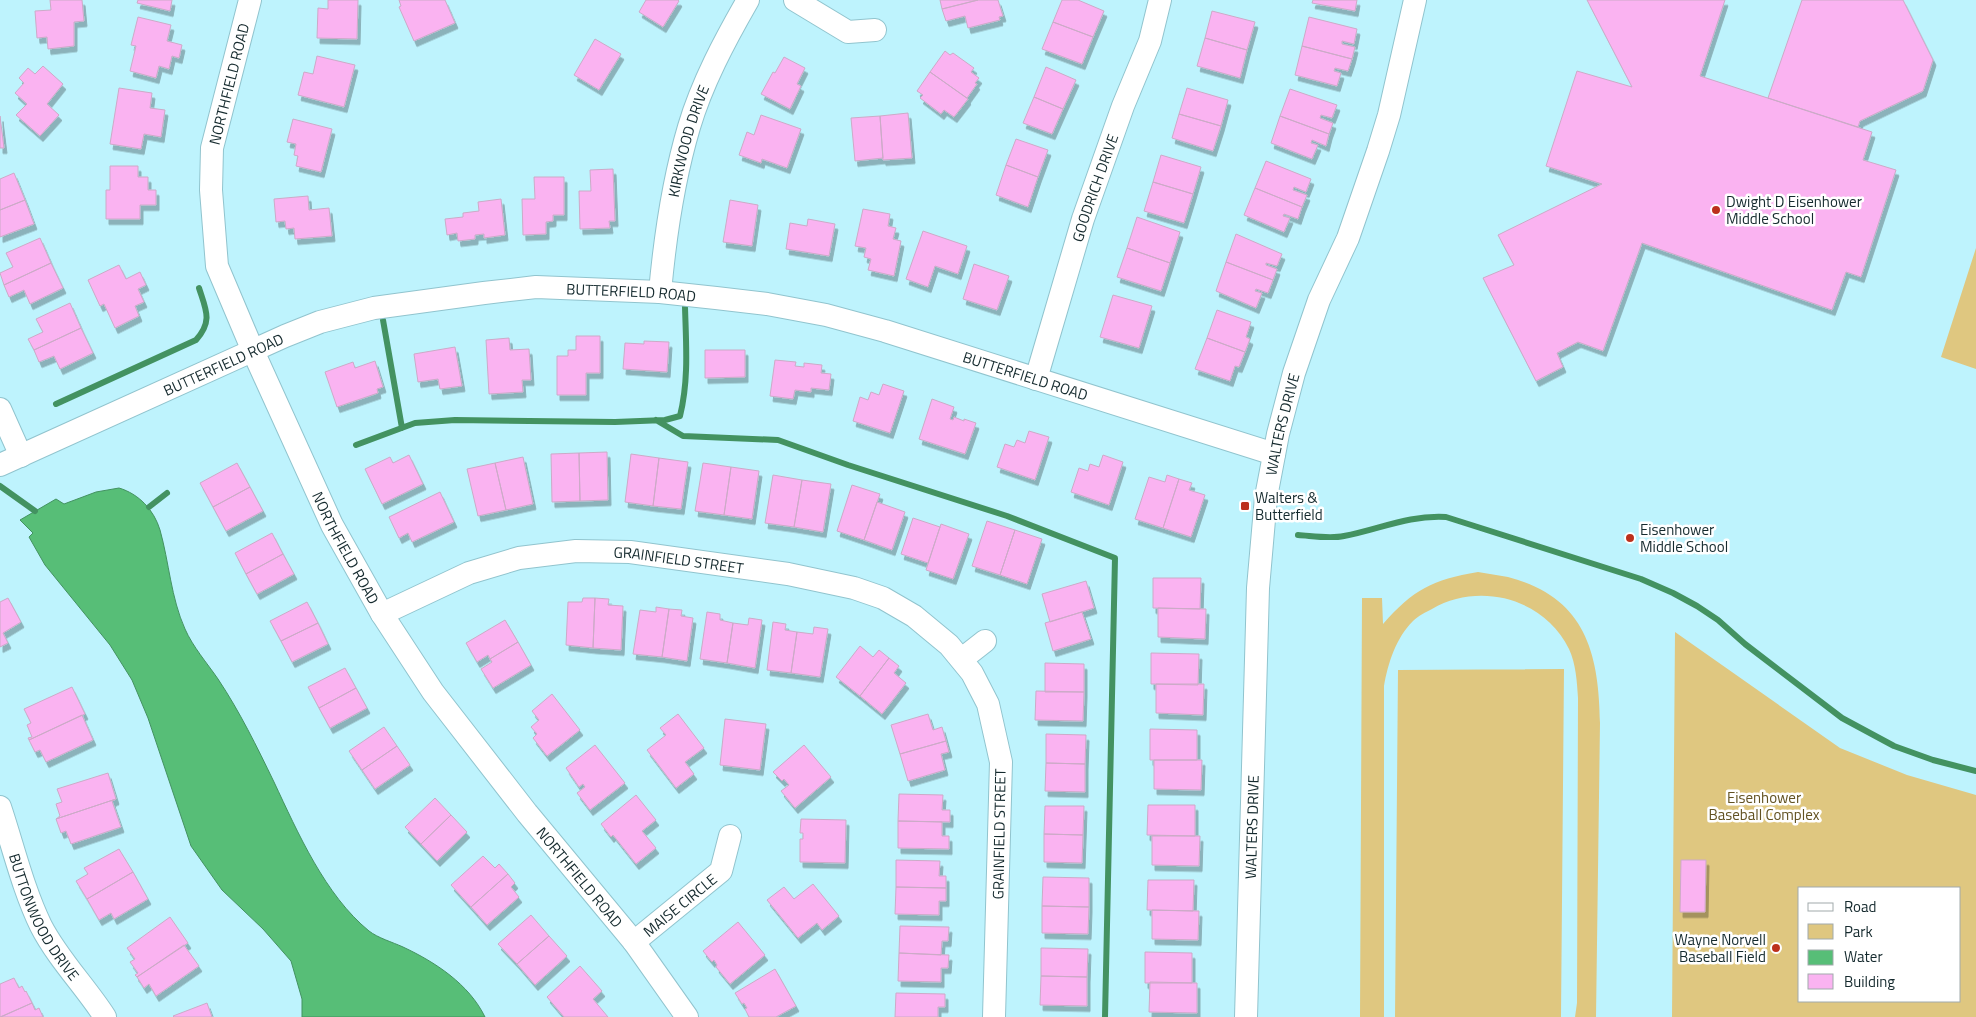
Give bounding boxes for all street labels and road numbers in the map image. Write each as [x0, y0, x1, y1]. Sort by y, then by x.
street label: NORTHFIELD ROAD [203, 21, 255, 147]
street label: KIRKWOOD DRIVE [661, 81, 715, 199]
street label: GOODRICH DRIVE [1065, 131, 1124, 245]
street label: BUTTERFIELD ROAD [566, 277, 697, 307]
street label: BUTTERFIELD ROAD [159, 327, 287, 401]
street label: BUTTERFIELD ROAD [960, 345, 1091, 406]
street label: WALTERS DRIVE [1259, 371, 1305, 477]
street label: NORTHFIELD ROAD [307, 488, 386, 608]
street label: GRAINFIELD STREET [613, 540, 745, 579]
street label: GRAINFIELD STREET [986, 768, 1012, 900]
street label: WALTERS DRIVE [1238, 775, 1264, 880]
street label: NORTHFIELD ROAD [531, 822, 629, 932]
street label: BUTTONWOOD DRIVE [3, 850, 86, 985]
street label: MAISE CIRCLE [638, 867, 722, 942]

